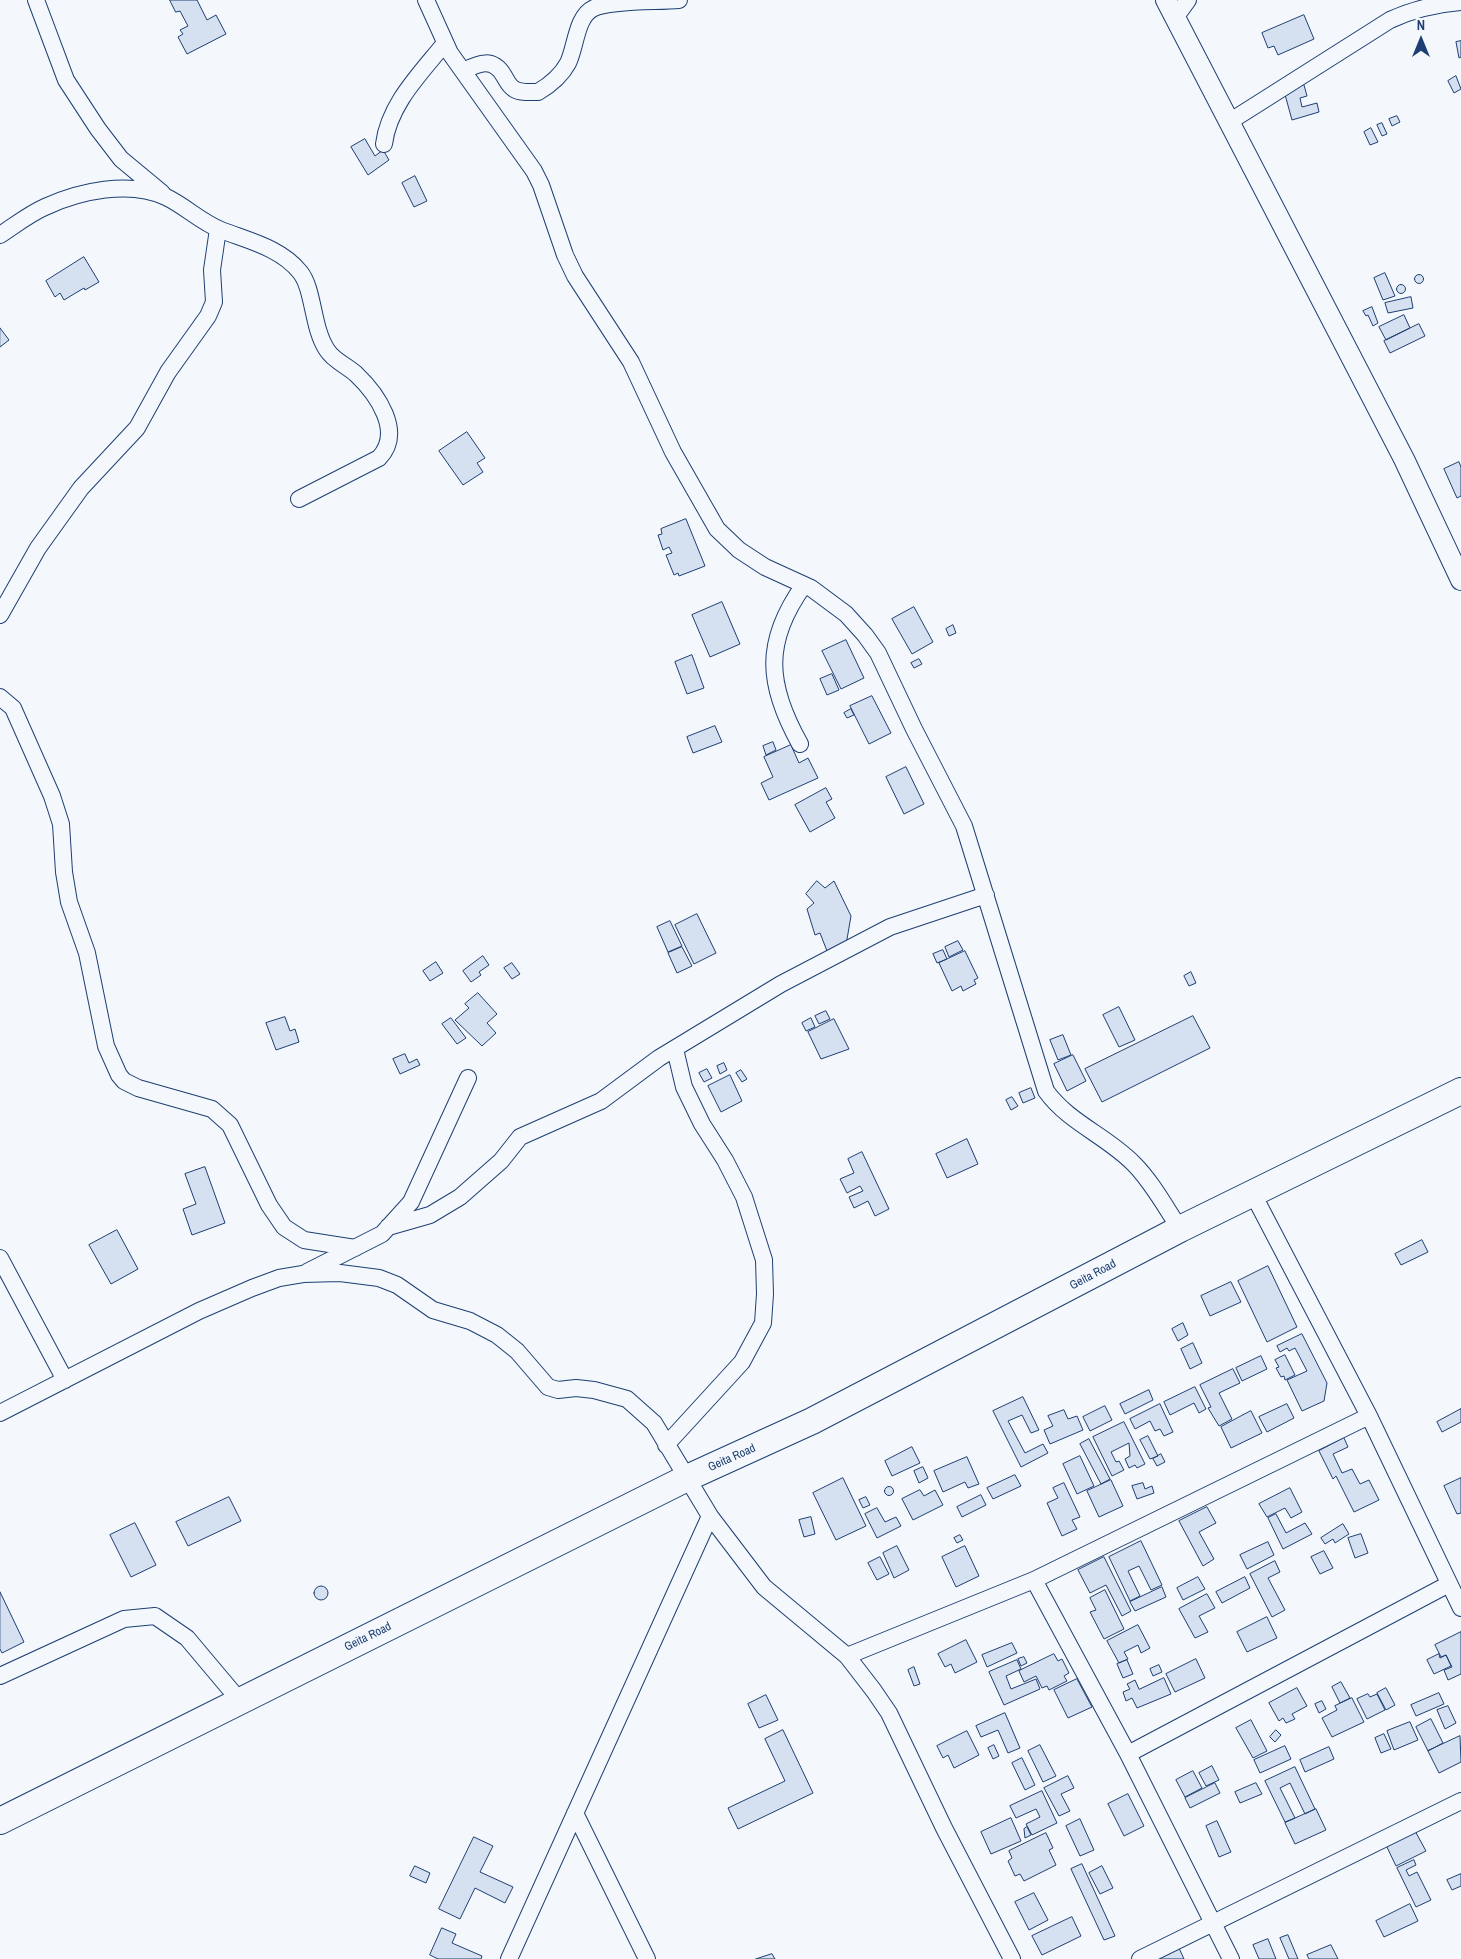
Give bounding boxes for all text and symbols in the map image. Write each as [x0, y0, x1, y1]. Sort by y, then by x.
north arrow [1396, 15, 1446, 65]
text: N [1417, 16, 1425, 34]
street label: Geita Road [1067, 1257, 1119, 1293]
street label: Geita Road [706, 1441, 758, 1475]
street label: Geita Road [342, 1619, 394, 1655]

